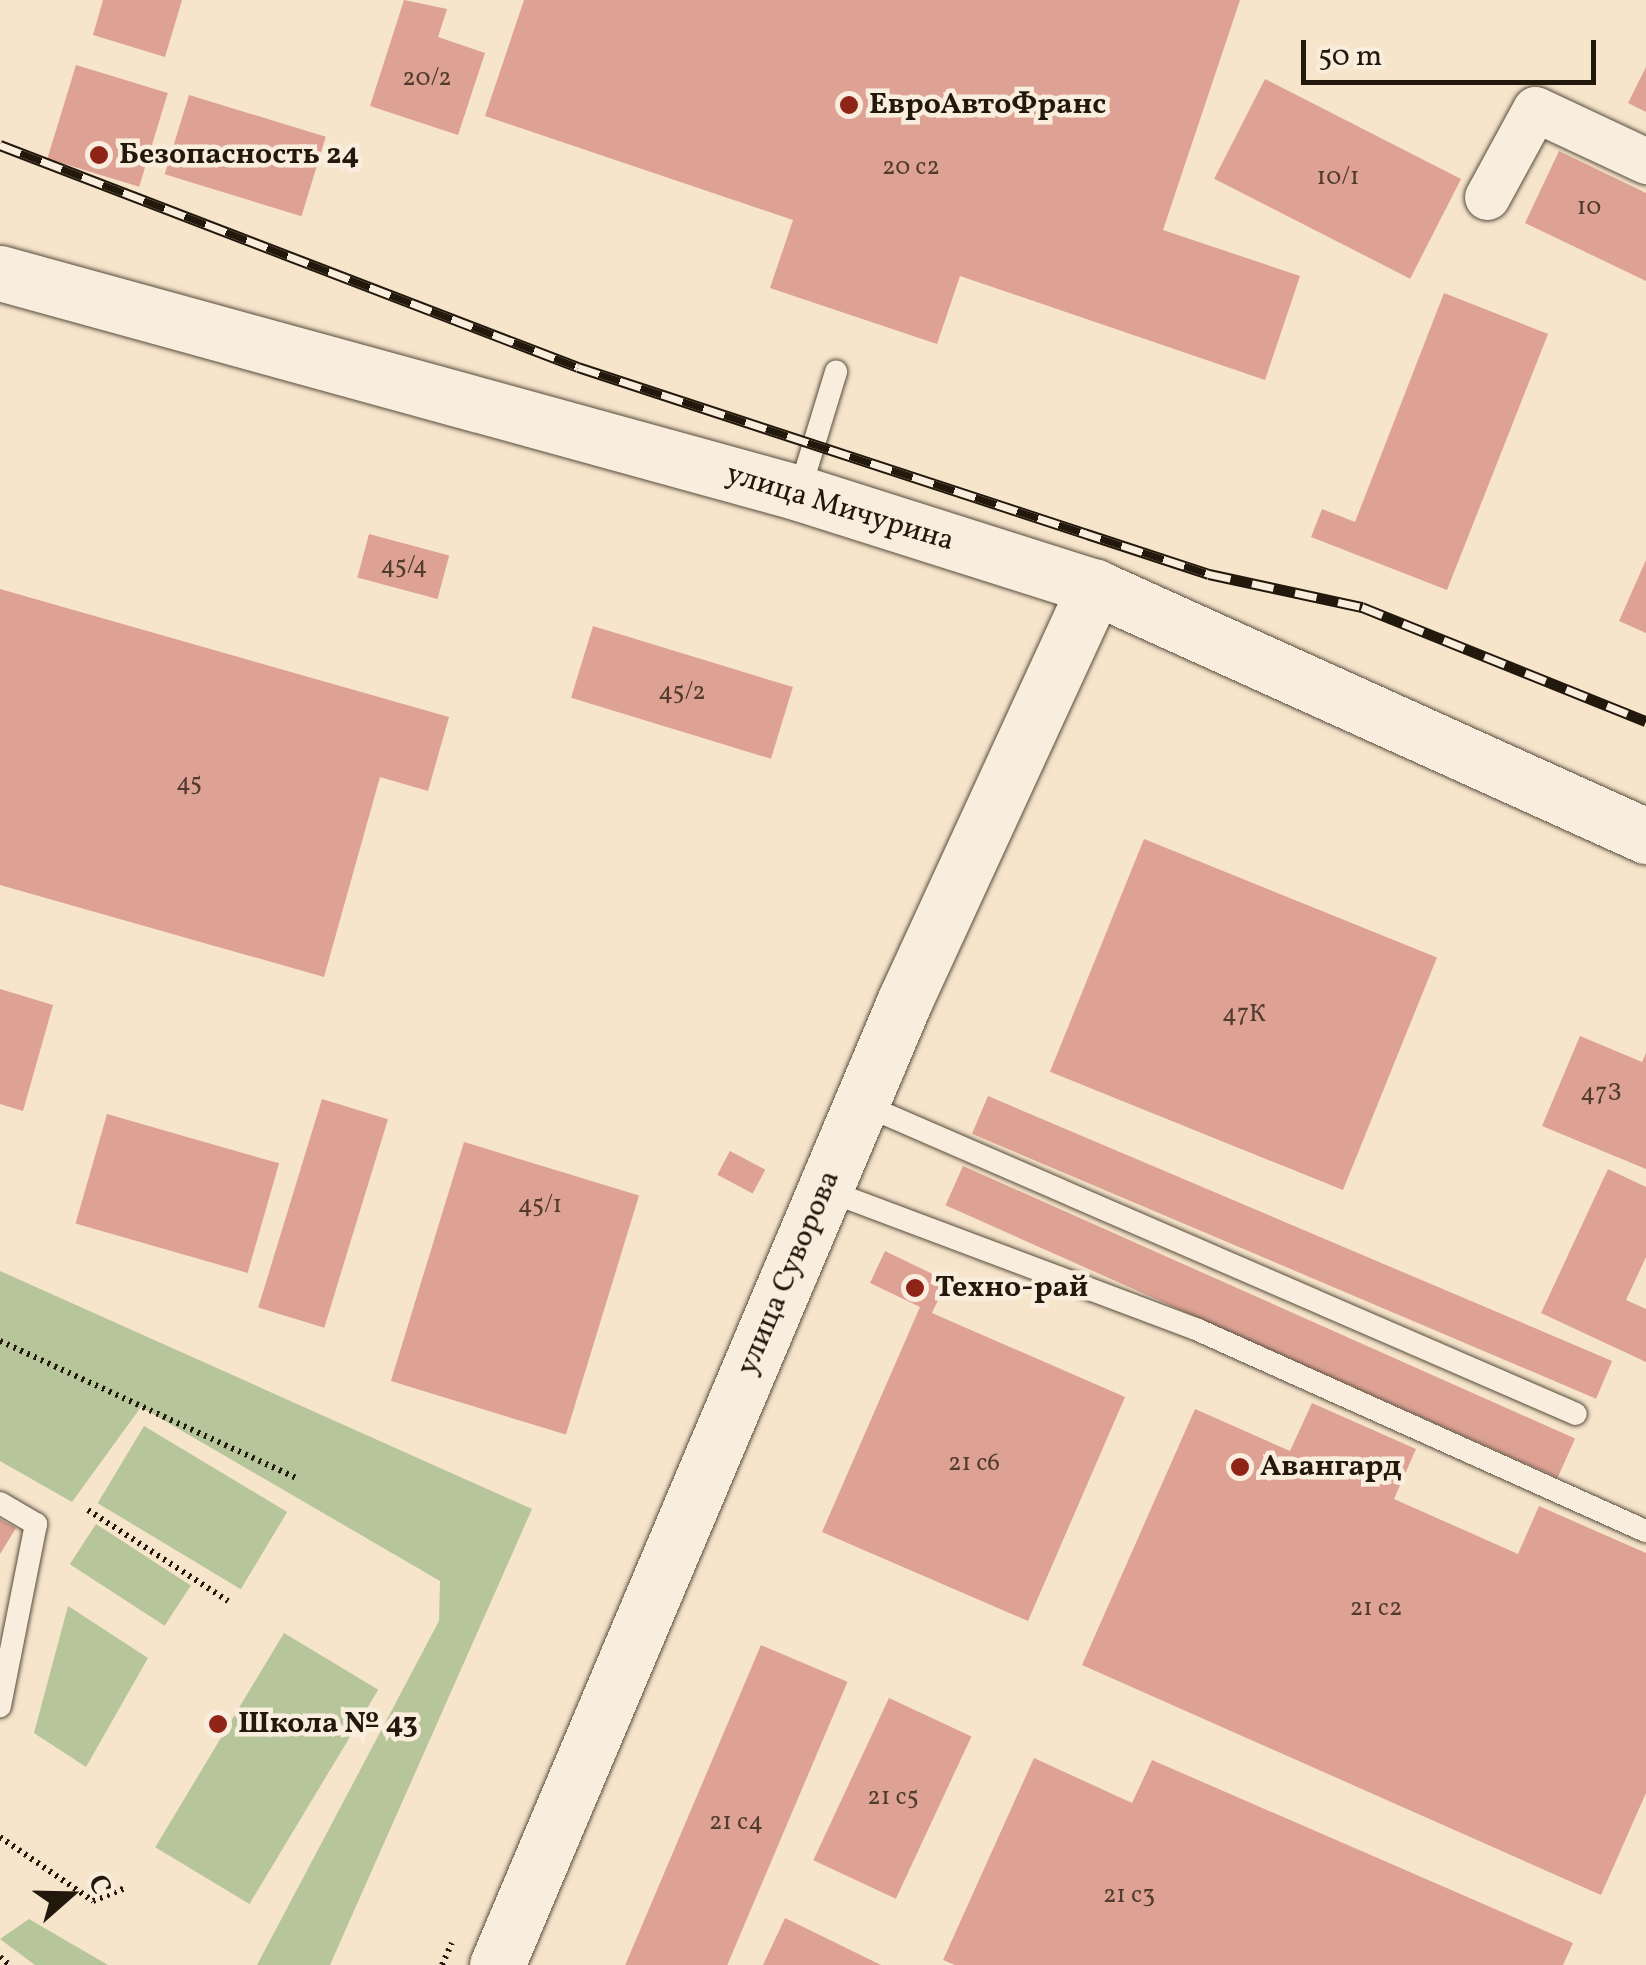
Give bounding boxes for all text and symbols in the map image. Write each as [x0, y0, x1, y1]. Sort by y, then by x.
scale bar [1306, 20, 1601, 82]
text: 50 m [1318, 36, 1382, 78]
house number: 20/2 [402, 64, 452, 94]
place label: ЕвроАвтоФранс [869, 87, 1106, 123]
marker: ЕвроАвтоФранс [838, 94, 860, 116]
place label: Безопасность 24 [119, 137, 359, 173]
marker: Безопасность 24 [88, 144, 110, 166]
house number: 20 с2 [882, 153, 940, 183]
house number: 10/1 [1317, 163, 1359, 193]
house number: 10 [1577, 193, 1601, 223]
street label: улица Мичурина [722, 456, 958, 560]
house number: 45/4 [381, 552, 427, 582]
house number: 45/2 [658, 678, 706, 708]
house number: 45 [176, 769, 202, 799]
house number: 47К [1222, 1000, 1266, 1030]
house number: 47З [1580, 1079, 1622, 1109]
street label: улица Суворова [730, 1165, 848, 1381]
house number: 45/1 [518, 1191, 562, 1221]
place label: Техно-рай [935, 1270, 1088, 1306]
marker: Техно-рай [904, 1277, 926, 1299]
house number: 21 с6 [948, 1449, 1000, 1479]
place label: Авангард [1260, 1449, 1402, 1485]
marker: Авангард [1229, 1456, 1251, 1478]
house number: 21 с2 [1350, 1594, 1402, 1624]
place label: Школа № 43 [238, 1706, 418, 1742]
marker: Школа № 43 [207, 1713, 229, 1735]
house number: 21 с5 [867, 1783, 919, 1813]
house number: 21 с4 [709, 1808, 763, 1838]
north arrow [20, 1845, 120, 1945]
text: С [77, 1869, 120, 1900]
house number: 21 с3 [1103, 1881, 1155, 1911]

